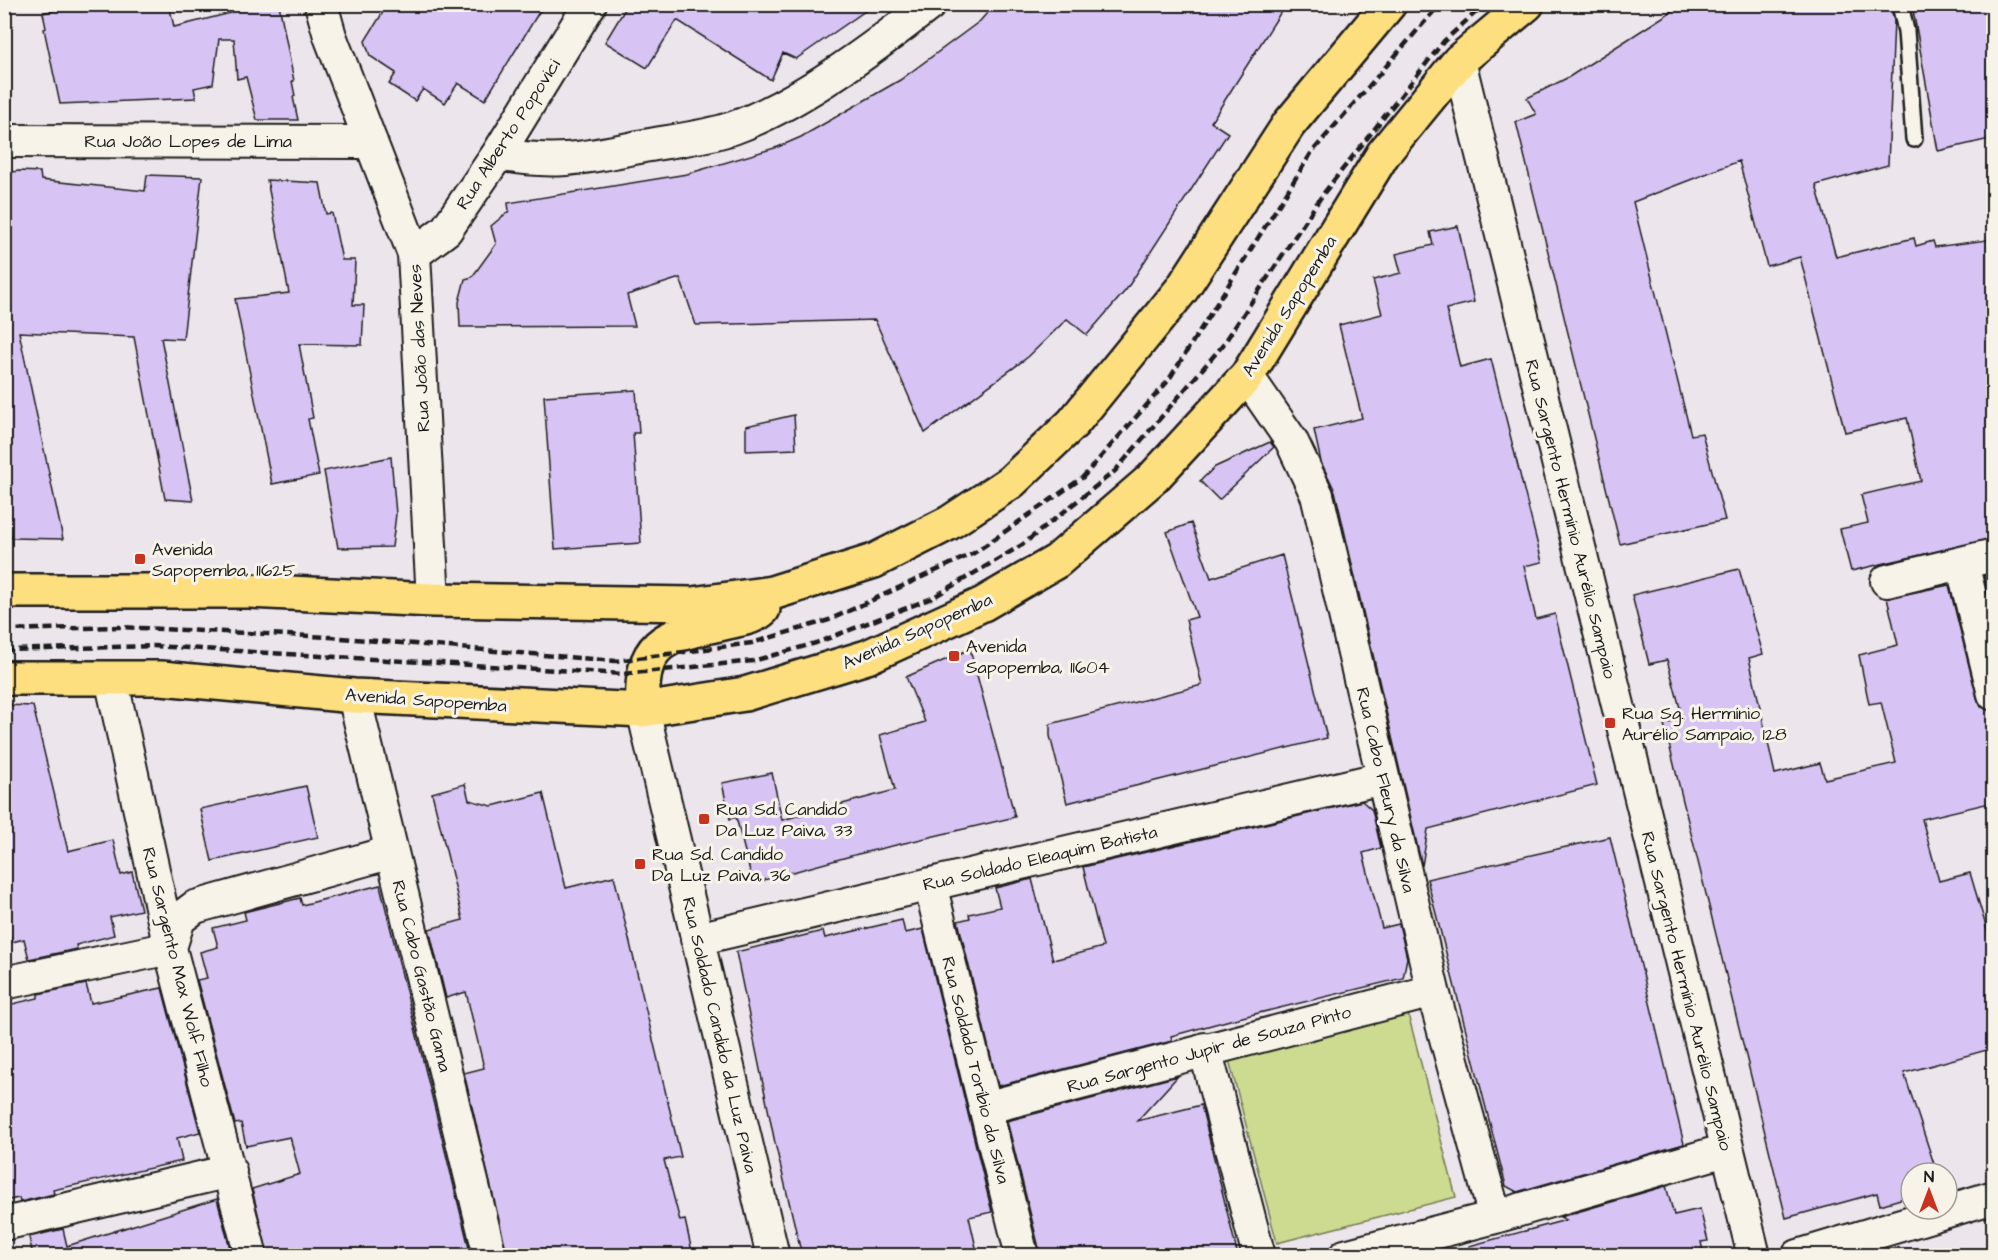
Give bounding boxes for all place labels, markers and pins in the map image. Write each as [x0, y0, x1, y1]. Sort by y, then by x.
place label: Avenida Sapopemba, 11625 [152, 537, 296, 583]
marker: Avenida Sapopemba, 11625 [133, 552, 147, 566]
place label: Avenida Sapopemba, 11604 [966, 634, 1110, 680]
marker: Avenida Sapopemba, 11604 [947, 649, 961, 663]
place label: Rua Sg. Hermínio Aurélio Sampaio, 128 [1622, 701, 1787, 747]
marker: Rua Sg. Hermínio Aurélio Sampaio, 128 [1603, 716, 1617, 730]
place label: Rua Sd. Candido Da Luz Paiva, 33 [716, 797, 852, 843]
marker: Rua Sd. Candido Da Luz Paiva, 33 [697, 812, 711, 826]
place label: Rua Sd. Candido Da Luz Paiva, 36 [652, 842, 790, 888]
marker: Rua Sd. Candido Da Luz Paiva, 36 [633, 857, 647, 871]

